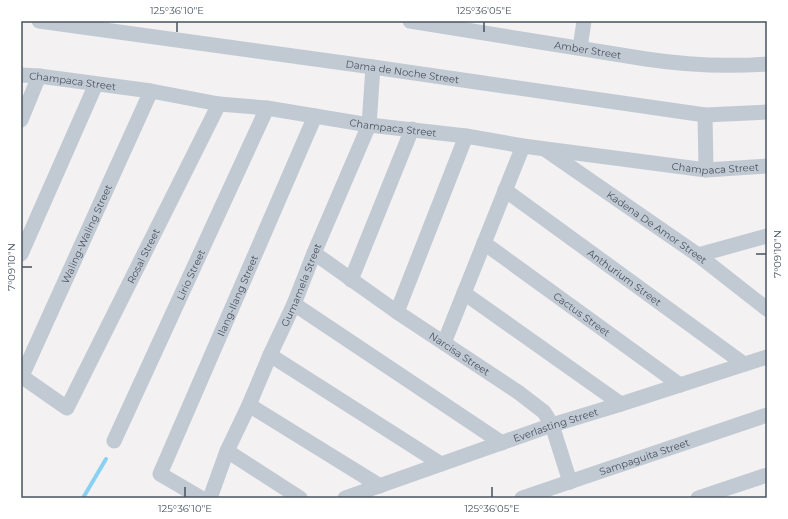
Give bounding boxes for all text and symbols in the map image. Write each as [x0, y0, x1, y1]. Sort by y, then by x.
text: 125°36'10"E [150, 4, 204, 17]
text: 125°36'05"E [456, 4, 512, 17]
street label: Amber Street [553, 38, 622, 61]
street label: Dama de Noche Street [345, 57, 460, 86]
street label: Champaca Street [29, 69, 117, 93]
street label: Champaca Street [349, 115, 437, 139]
street label: Champaca Street [671, 159, 759, 177]
street label: Waling-Waling Street [58, 182, 114, 286]
street label: Kadena De Amor Street [604, 188, 710, 266]
street label: Rosal Street [124, 226, 162, 286]
text: 7°09'10"N [771, 230, 784, 278]
street label: Gumamela Street [278, 241, 324, 329]
text: 7°09'10"N [5, 243, 18, 291]
street label: Anthurium Street [585, 246, 664, 308]
street label: Lirio Street [173, 247, 208, 302]
street label: Ilang-Ilang Street [214, 253, 261, 338]
street label: Cactus Street [551, 289, 613, 339]
street label: Narcisa Street [427, 329, 492, 378]
street label: Everlasting Street [511, 405, 600, 445]
street label: Sampaguita Street [597, 435, 691, 478]
text: 125°36'10"E [158, 502, 212, 515]
text: 125°36'05"E [464, 502, 520, 515]

